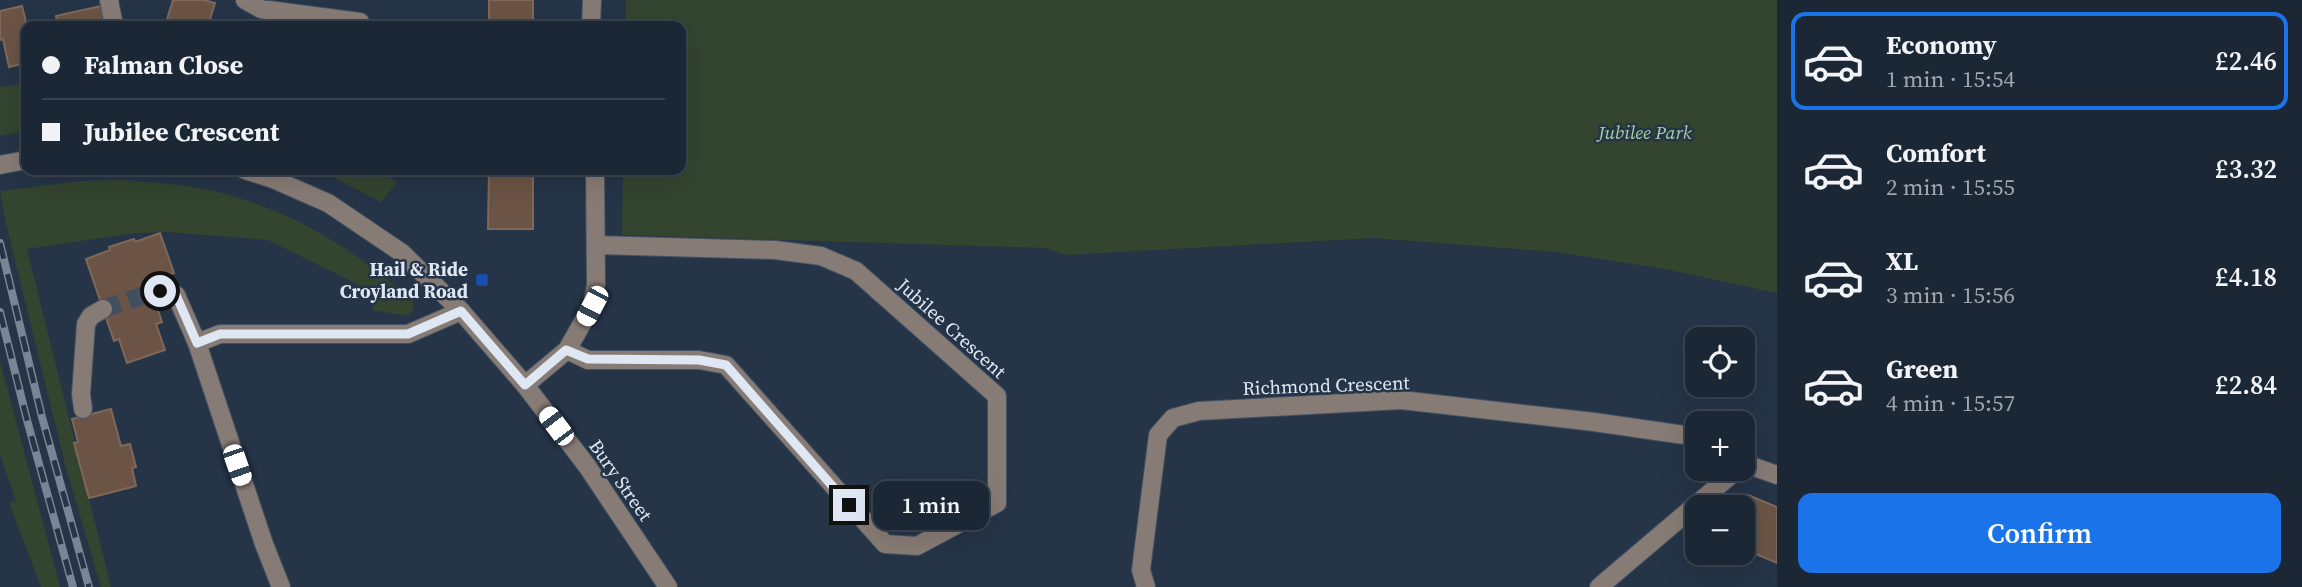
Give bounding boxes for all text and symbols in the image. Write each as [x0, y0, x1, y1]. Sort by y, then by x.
text: Economy [1886, 27, 1997, 63]
icon: car [1802, 30, 1865, 93]
text: £2.46 [2215, 43, 2277, 79]
text: Falman Close [84, 47, 243, 83]
text: 1 min · 15:54 [1886, 63, 2015, 95]
text: Jubilee Crescent [84, 114, 279, 150]
park label: Jubilee Park [1595, 119, 1692, 145]
text: Comfort [1886, 135, 1986, 171]
icon: car [1802, 138, 1865, 201]
text: £3.32 [2215, 151, 2277, 187]
text: 2 min · 15:55 [1886, 171, 2015, 203]
text: XL [1886, 243, 1918, 279]
icon: car [1802, 246, 1865, 309]
place label: Hail & Ride Croyland Road [340, 256, 468, 304]
text: £4.18 [2215, 259, 2277, 295]
street label: Jubilee Crescent [891, 271, 1013, 384]
marker: Hail & Ride Croyland Road [474, 272, 490, 288]
route start [144, 275, 176, 307]
text: 3 min · 15:56 [1886, 279, 2015, 311]
car [573, 283, 612, 329]
map controls [1685, 327, 1755, 565]
button: locate [1685, 327, 1755, 397]
text: Green [1886, 351, 1958, 387]
icon: car [1802, 354, 1865, 417]
text: £2.84 [2215, 367, 2277, 403]
street label: Richmond Crescent [1242, 369, 1411, 401]
text: 4 min · 15:57 [1886, 387, 2015, 419]
car [535, 403, 578, 449]
button: + [1685, 411, 1755, 481]
street label: Bury Street [583, 434, 659, 527]
car [221, 442, 254, 488]
callout: 1 min [874, 480, 989, 530]
route end [833, 489, 865, 521]
text: 1 min [901, 489, 961, 521]
button: Confirm [1798, 493, 2281, 573]
button: − [1685, 495, 1755, 565]

